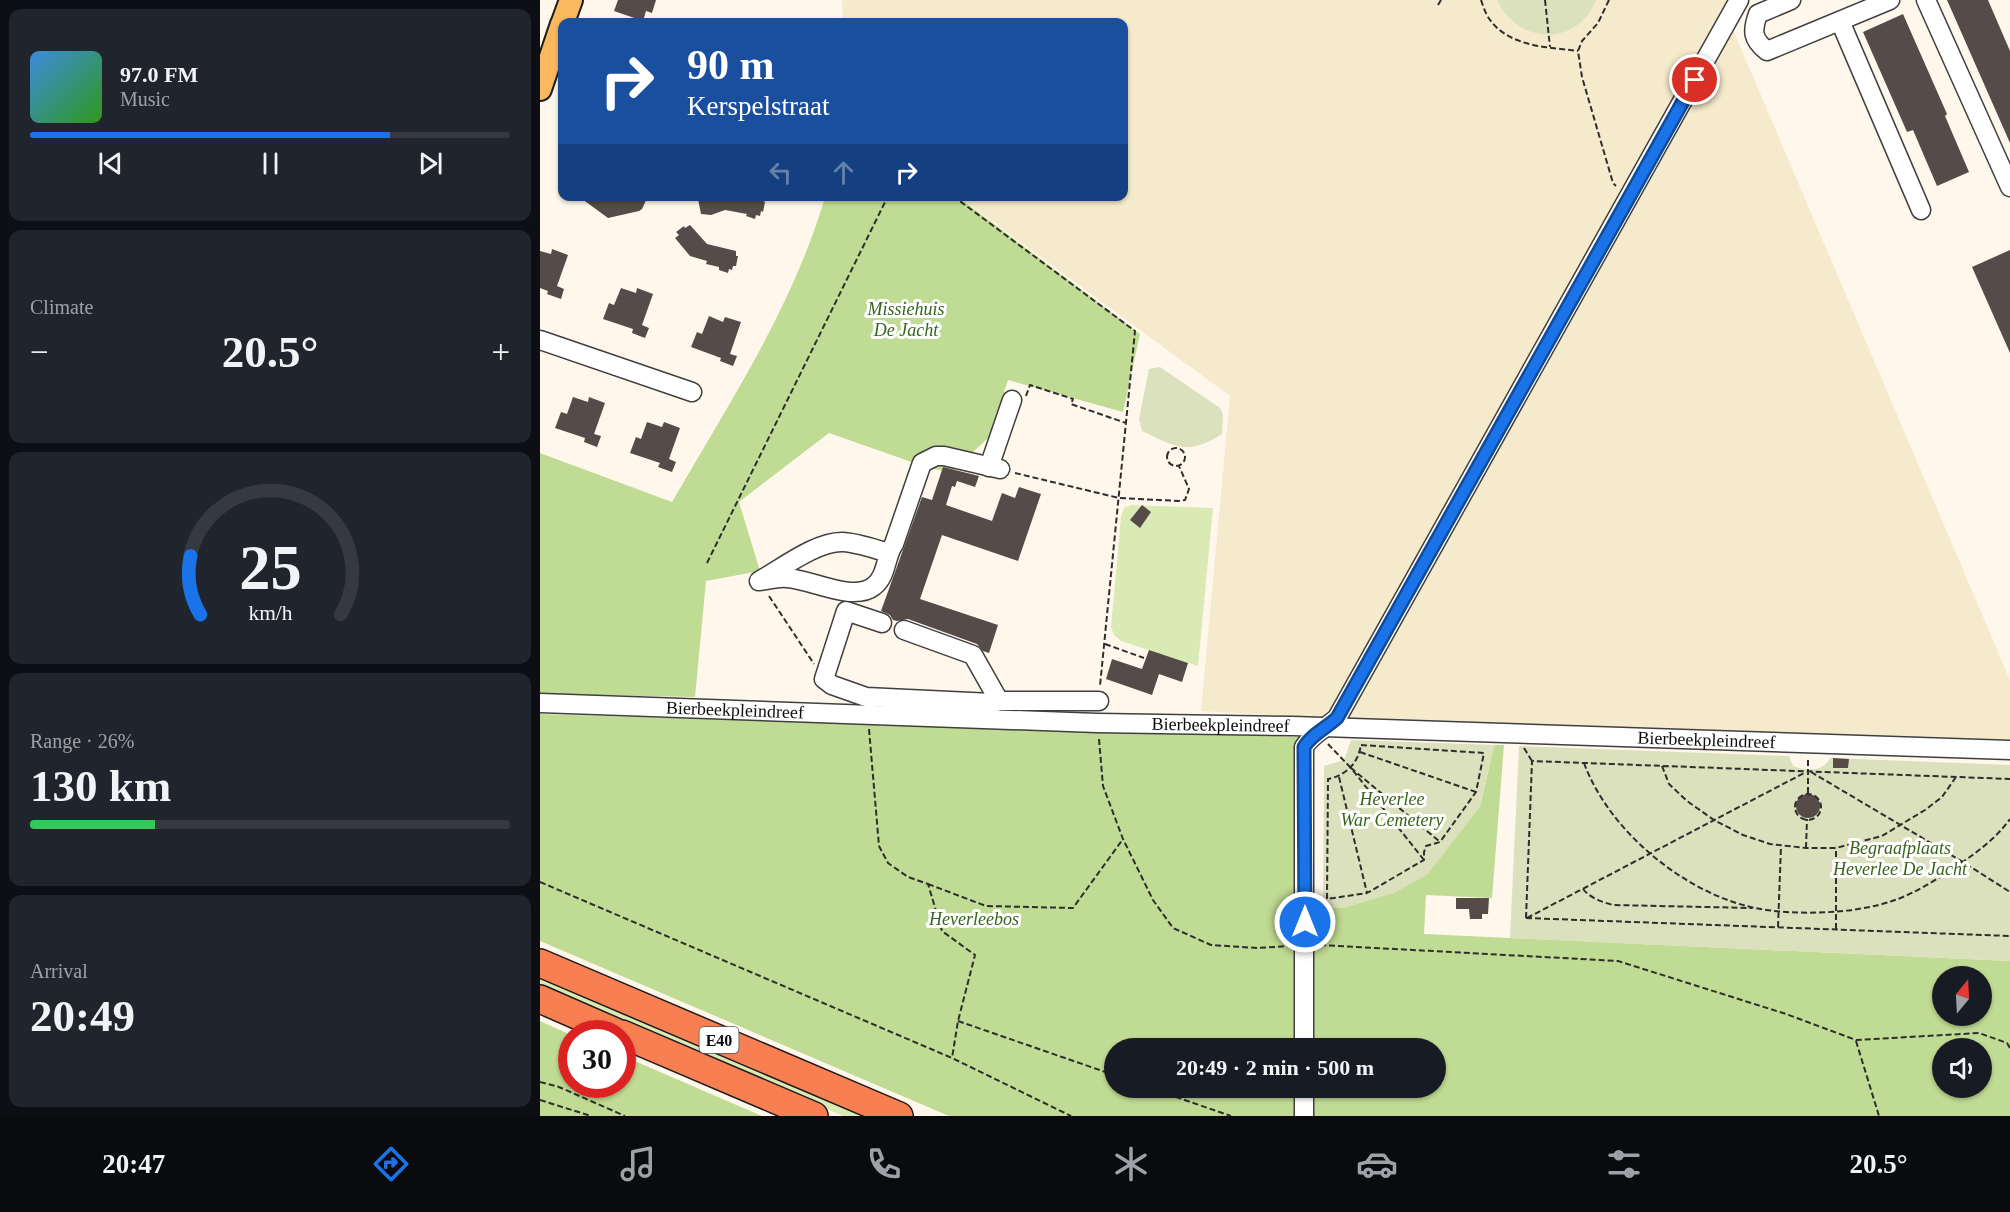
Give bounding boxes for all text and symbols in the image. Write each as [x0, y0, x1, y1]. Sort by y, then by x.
icon: right [588, 42, 666, 120]
text: 90 m [687, 42, 775, 88]
pin [1669, 54, 1720, 105]
text: 97.0 FM [120, 62, 198, 87]
icon: arrive [1678, 63, 1711, 96]
text: Music [120, 88, 170, 110]
text: Kerspelstraat [687, 91, 829, 121]
icon: previous [94, 147, 127, 180]
icon: pause [254, 147, 287, 180]
icon: next [414, 147, 447, 180]
icon: left [764, 156, 797, 189]
icon: ahead [827, 156, 860, 189]
icon: right [890, 156, 923, 189]
text: Climate [30, 296, 93, 318]
park label: Missiehuis De Jacht [866, 299, 945, 340]
text: 20.5° [222, 327, 318, 377]
text: − [30, 334, 49, 370]
text: + [491, 334, 510, 370]
text: 25 [239, 533, 301, 602]
text: km/h [248, 601, 292, 625]
street label: Bierbeekpleindreef [666, 698, 804, 722]
street label: Bierbeekpleindreef [1151, 714, 1290, 736]
street label: Bierbeekpleindreef [1637, 728, 1776, 752]
text: Range · 26% [30, 730, 134, 752]
text: 130 km [30, 761, 171, 811]
park label: Heverlee War Cemetery [1341, 789, 1443, 830]
park label: Begraafplaats Heverlee De Jacht [1832, 838, 1968, 879]
position arrow [1273, 890, 1337, 954]
park label: Heverleebos [928, 909, 1019, 929]
text: Arrival [30, 960, 88, 982]
north arrow [1932, 966, 1992, 1026]
map controls [1932, 966, 1992, 1098]
text: 20:49 [30, 991, 135, 1041]
speed limit sign: 30 [558, 1020, 636, 1098]
road number: E40 [700, 1027, 738, 1053]
button: sound [1932, 1038, 1992, 1098]
text: 20:49 · 2 min · 500 m [1176, 1055, 1374, 1080]
icon: directions [370, 1143, 412, 1185]
icon: music [617, 1143, 659, 1185]
icon: phone [863, 1143, 905, 1185]
icon: climate [1110, 1143, 1152, 1185]
icon: car [1356, 1143, 1398, 1185]
icon: filters [1603, 1143, 1645, 1185]
text: 20:47 [102, 1149, 165, 1179]
text: 20.5° [1850, 1149, 1908, 1179]

